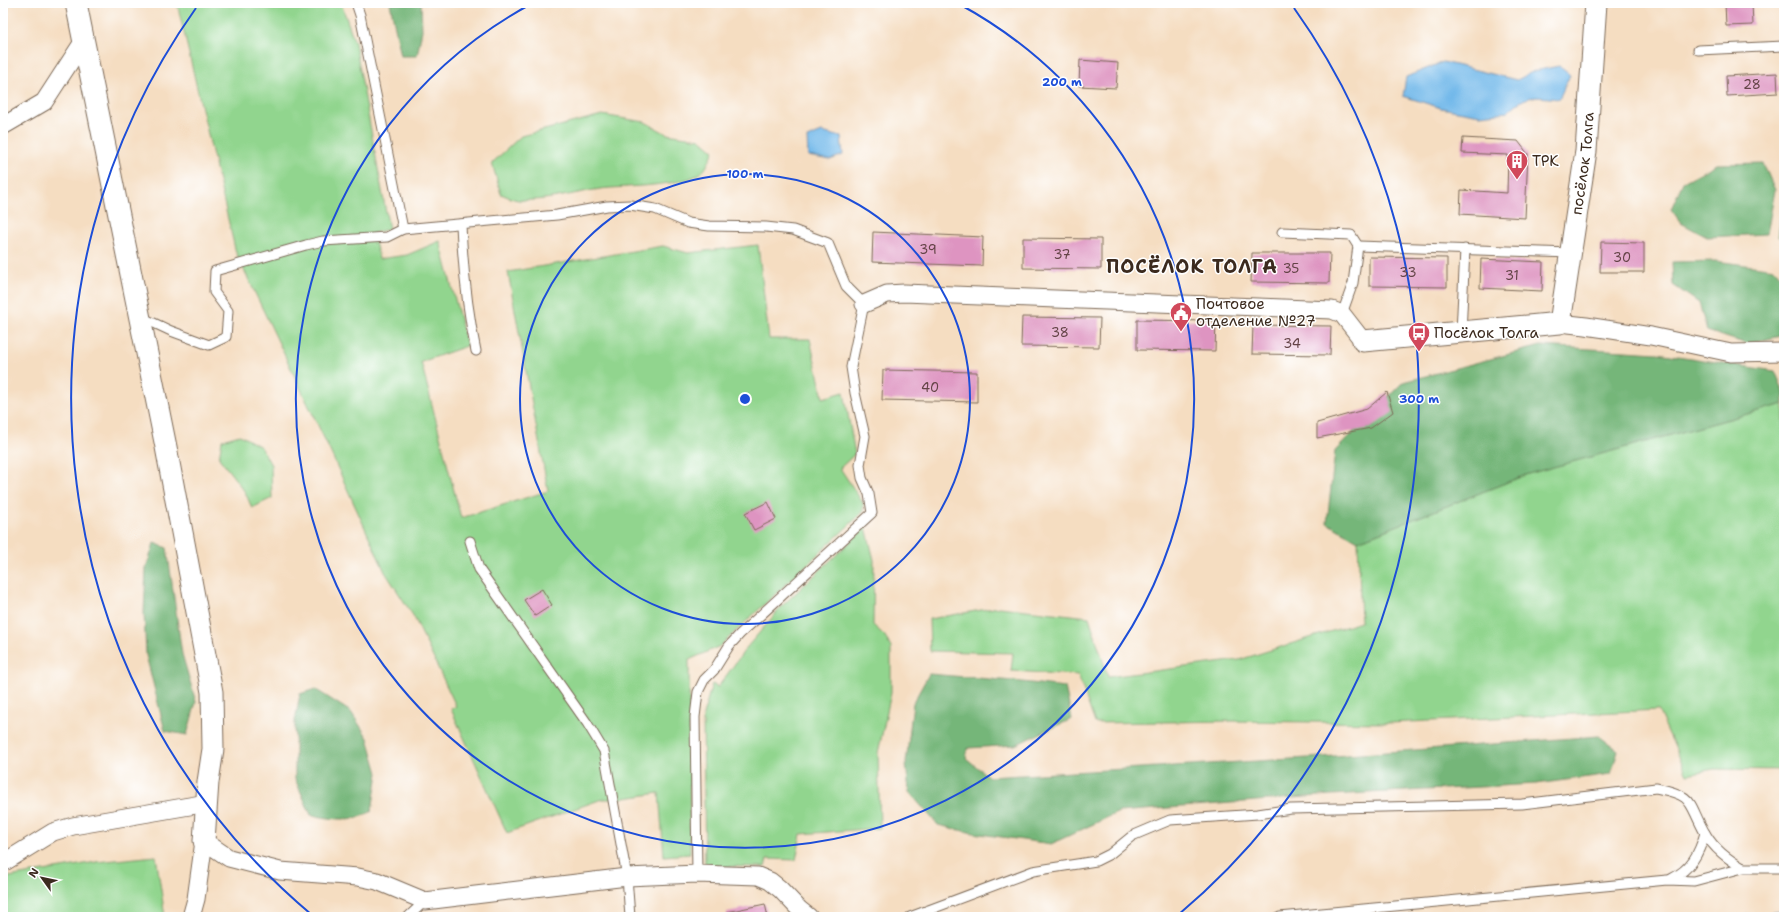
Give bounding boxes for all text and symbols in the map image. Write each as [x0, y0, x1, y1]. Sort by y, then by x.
text: 200 m [1042, 74, 1082, 90]
house number: 28 [1743, 76, 1761, 93]
street label: посёлок Толга [1566, 111, 1599, 216]
building icon: ТРК [1504, 148, 1530, 181]
place label: ТРК [1532, 151, 1559, 171]
text: 100 m [727, 166, 764, 182]
house number: 39 [919, 241, 937, 258]
house number: 37 [1053, 246, 1071, 263]
house number: 30 [1613, 249, 1631, 266]
district label: ПОСЁЛОК ТОЛГА [1106, 254, 1278, 279]
house number: 35 [1283, 260, 1299, 277]
house number: 33 [1399, 264, 1417, 281]
house number: 31 [1505, 267, 1519, 284]
place label: Почтовое отделение №27 [1196, 294, 1316, 331]
public building icon: Почтовое отделение №27 [1168, 300, 1194, 333]
bus stop icon: Посёлок Толга [1406, 320, 1432, 353]
place label: Посёлок Толга [1434, 323, 1540, 343]
house number: 38 [1051, 324, 1069, 341]
house number: 34 [1283, 335, 1301, 352]
house number: 40 [921, 379, 939, 396]
text: 300 m [1399, 391, 1439, 407]
centre of rings [738, 392, 752, 406]
north arrow [22, 858, 62, 898]
text: N [25, 865, 43, 881]

